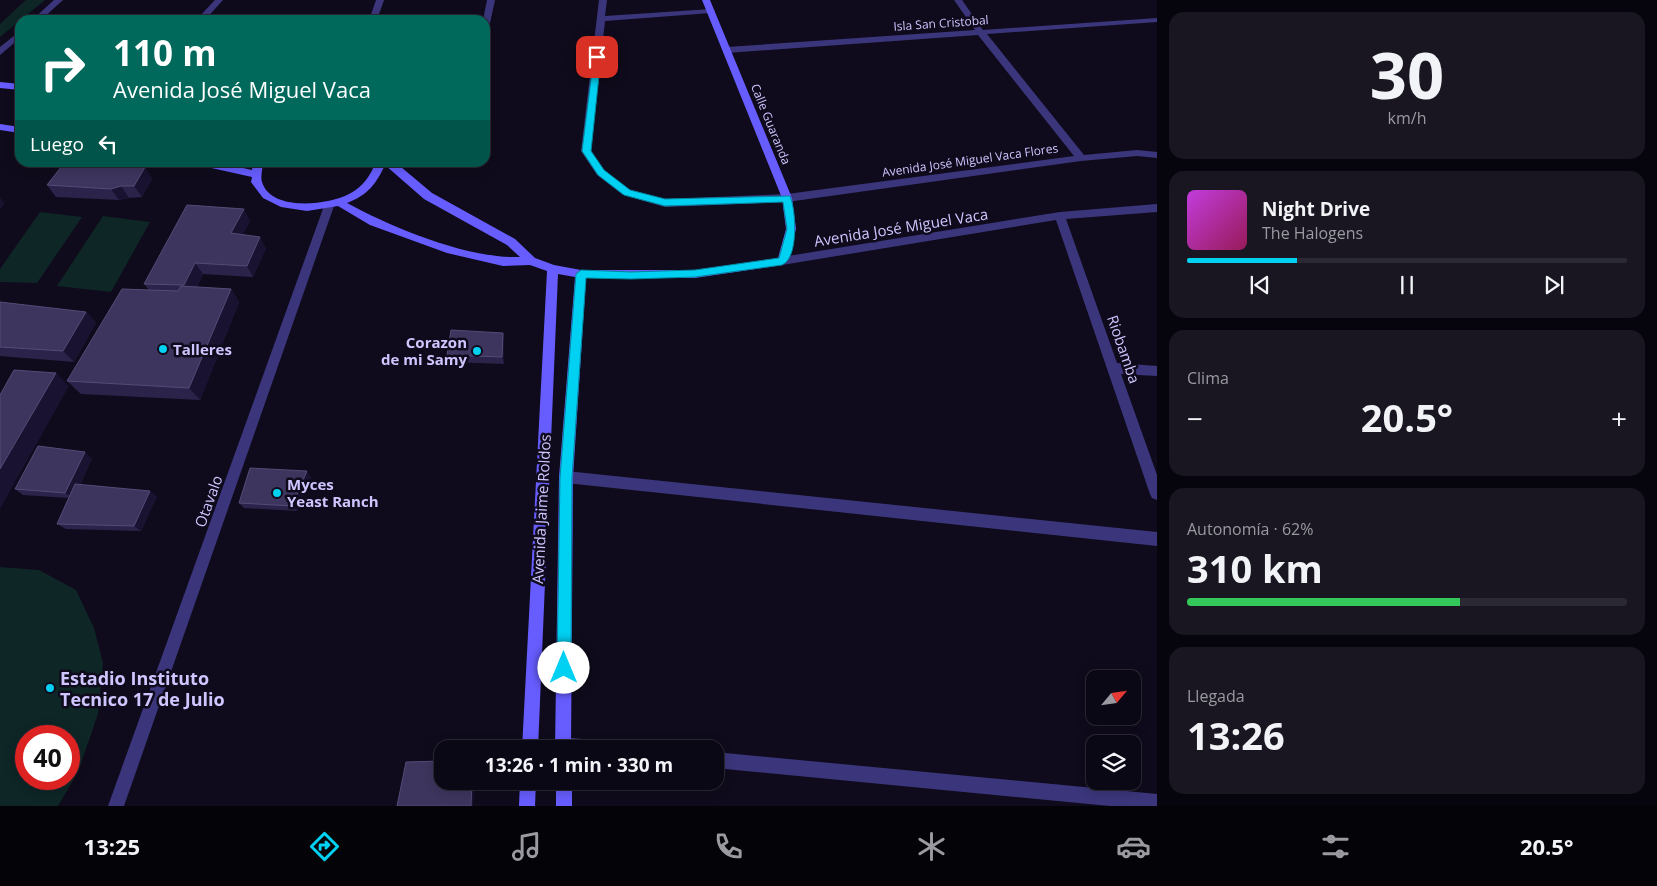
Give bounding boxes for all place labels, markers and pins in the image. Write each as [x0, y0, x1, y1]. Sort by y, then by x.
pin [576, 36, 618, 78]
place label: Corazon de mi Samy [381, 332, 467, 369]
place label: Talleres [173, 339, 232, 359]
marker: Talleres [157, 343, 169, 355]
marker: Corazon de mi Samy [471, 345, 483, 357]
place label: Myces Yeast Ranch [287, 474, 379, 511]
marker: Myces Yeast Ranch [271, 487, 283, 499]
place label: Estadio Instituto Tecnico 17 de Julio [60, 666, 225, 711]
marker: Estadio Instituto Tecnico 17 de Julio [44, 682, 56, 694]

